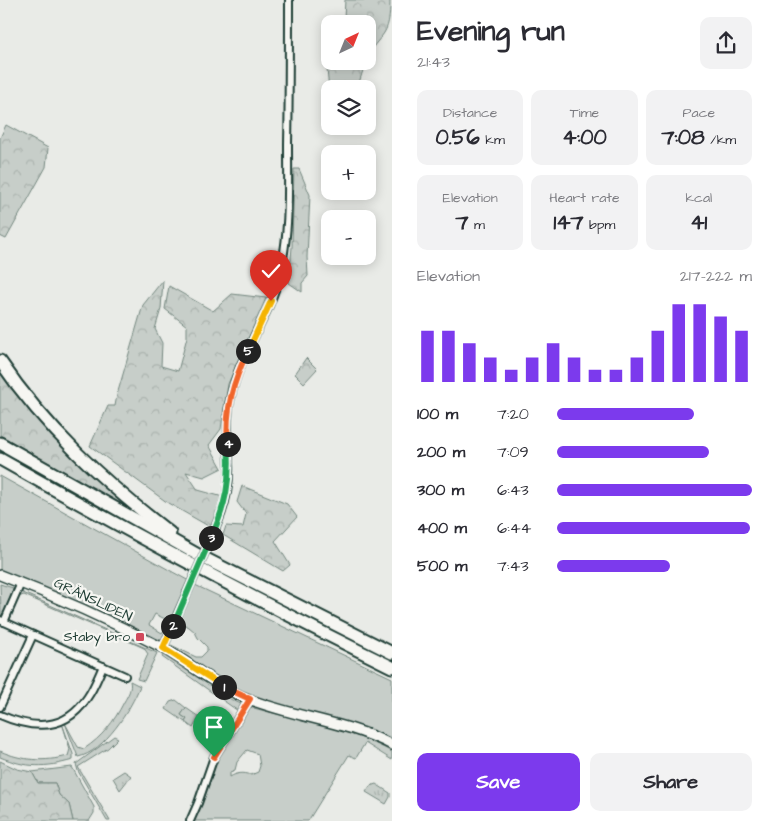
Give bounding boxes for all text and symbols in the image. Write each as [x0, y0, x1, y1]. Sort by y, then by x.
text: Evening run [417, 12, 565, 51]
north arrow [321, 15, 376, 70]
map controls [321, 15, 376, 265]
button: share [700, 17, 752, 69]
text: 21:43 [417, 51, 450, 73]
button: layers [321, 80, 376, 135]
text: Distance [443, 103, 497, 123]
text: Time [570, 103, 599, 123]
text: Pace [683, 103, 715, 123]
text: 0.56 [435, 123, 480, 152]
text: 4:00 [562, 123, 607, 152]
text: 7:08 [661, 123, 705, 152]
text: km [480, 130, 505, 150]
text: /km [705, 130, 736, 150]
button: + [321, 145, 376, 200]
text: Elevation [443, 188, 498, 208]
text: Heart rate [549, 188, 620, 208]
text: kcal [685, 188, 712, 208]
text: 7 [455, 208, 468, 237]
text: 147 [553, 208, 583, 237]
text: 41 [690, 208, 707, 237]
button: − [321, 210, 376, 265]
text: m [468, 215, 485, 235]
text: bpm [583, 215, 616, 235]
pin [250, 250, 292, 301]
icon: check [257, 257, 285, 285]
text: Elevation [417, 265, 480, 287]
text: 217–222 m [680, 265, 752, 287]
pin: 5 [236, 338, 260, 364]
text: 5 [244, 341, 253, 361]
text: 100 m [417, 403, 458, 425]
text: 7:20 [497, 403, 529, 425]
pin: 4 [216, 432, 240, 456]
text: 4 [224, 434, 233, 454]
text: 200 m [417, 441, 465, 463]
text: 7:09 [497, 441, 529, 463]
text: 300 m [417, 479, 464, 501]
text: 6:43 [497, 479, 529, 501]
text: 400 m [417, 517, 467, 539]
text: 6:44 [497, 517, 531, 539]
pin: 3 [198, 526, 224, 550]
text: 3 [208, 528, 215, 548]
text: 500 m [417, 555, 467, 577]
text: 7:43 [497, 555, 529, 577]
street label: GRÄNSLIDEN [51, 573, 136, 627]
pin: 2 [160, 614, 186, 638]
text: 2 [169, 616, 178, 636]
place label: Staby bro [64, 627, 130, 647]
marker: Staby bro [134, 631, 146, 643]
pin: 1 [212, 674, 236, 700]
text: 1 [224, 677, 225, 697]
pin [193, 706, 235, 757]
icon: arrive [200, 713, 228, 741]
button: Save [417, 753, 580, 811]
button: Share [590, 753, 752, 811]

